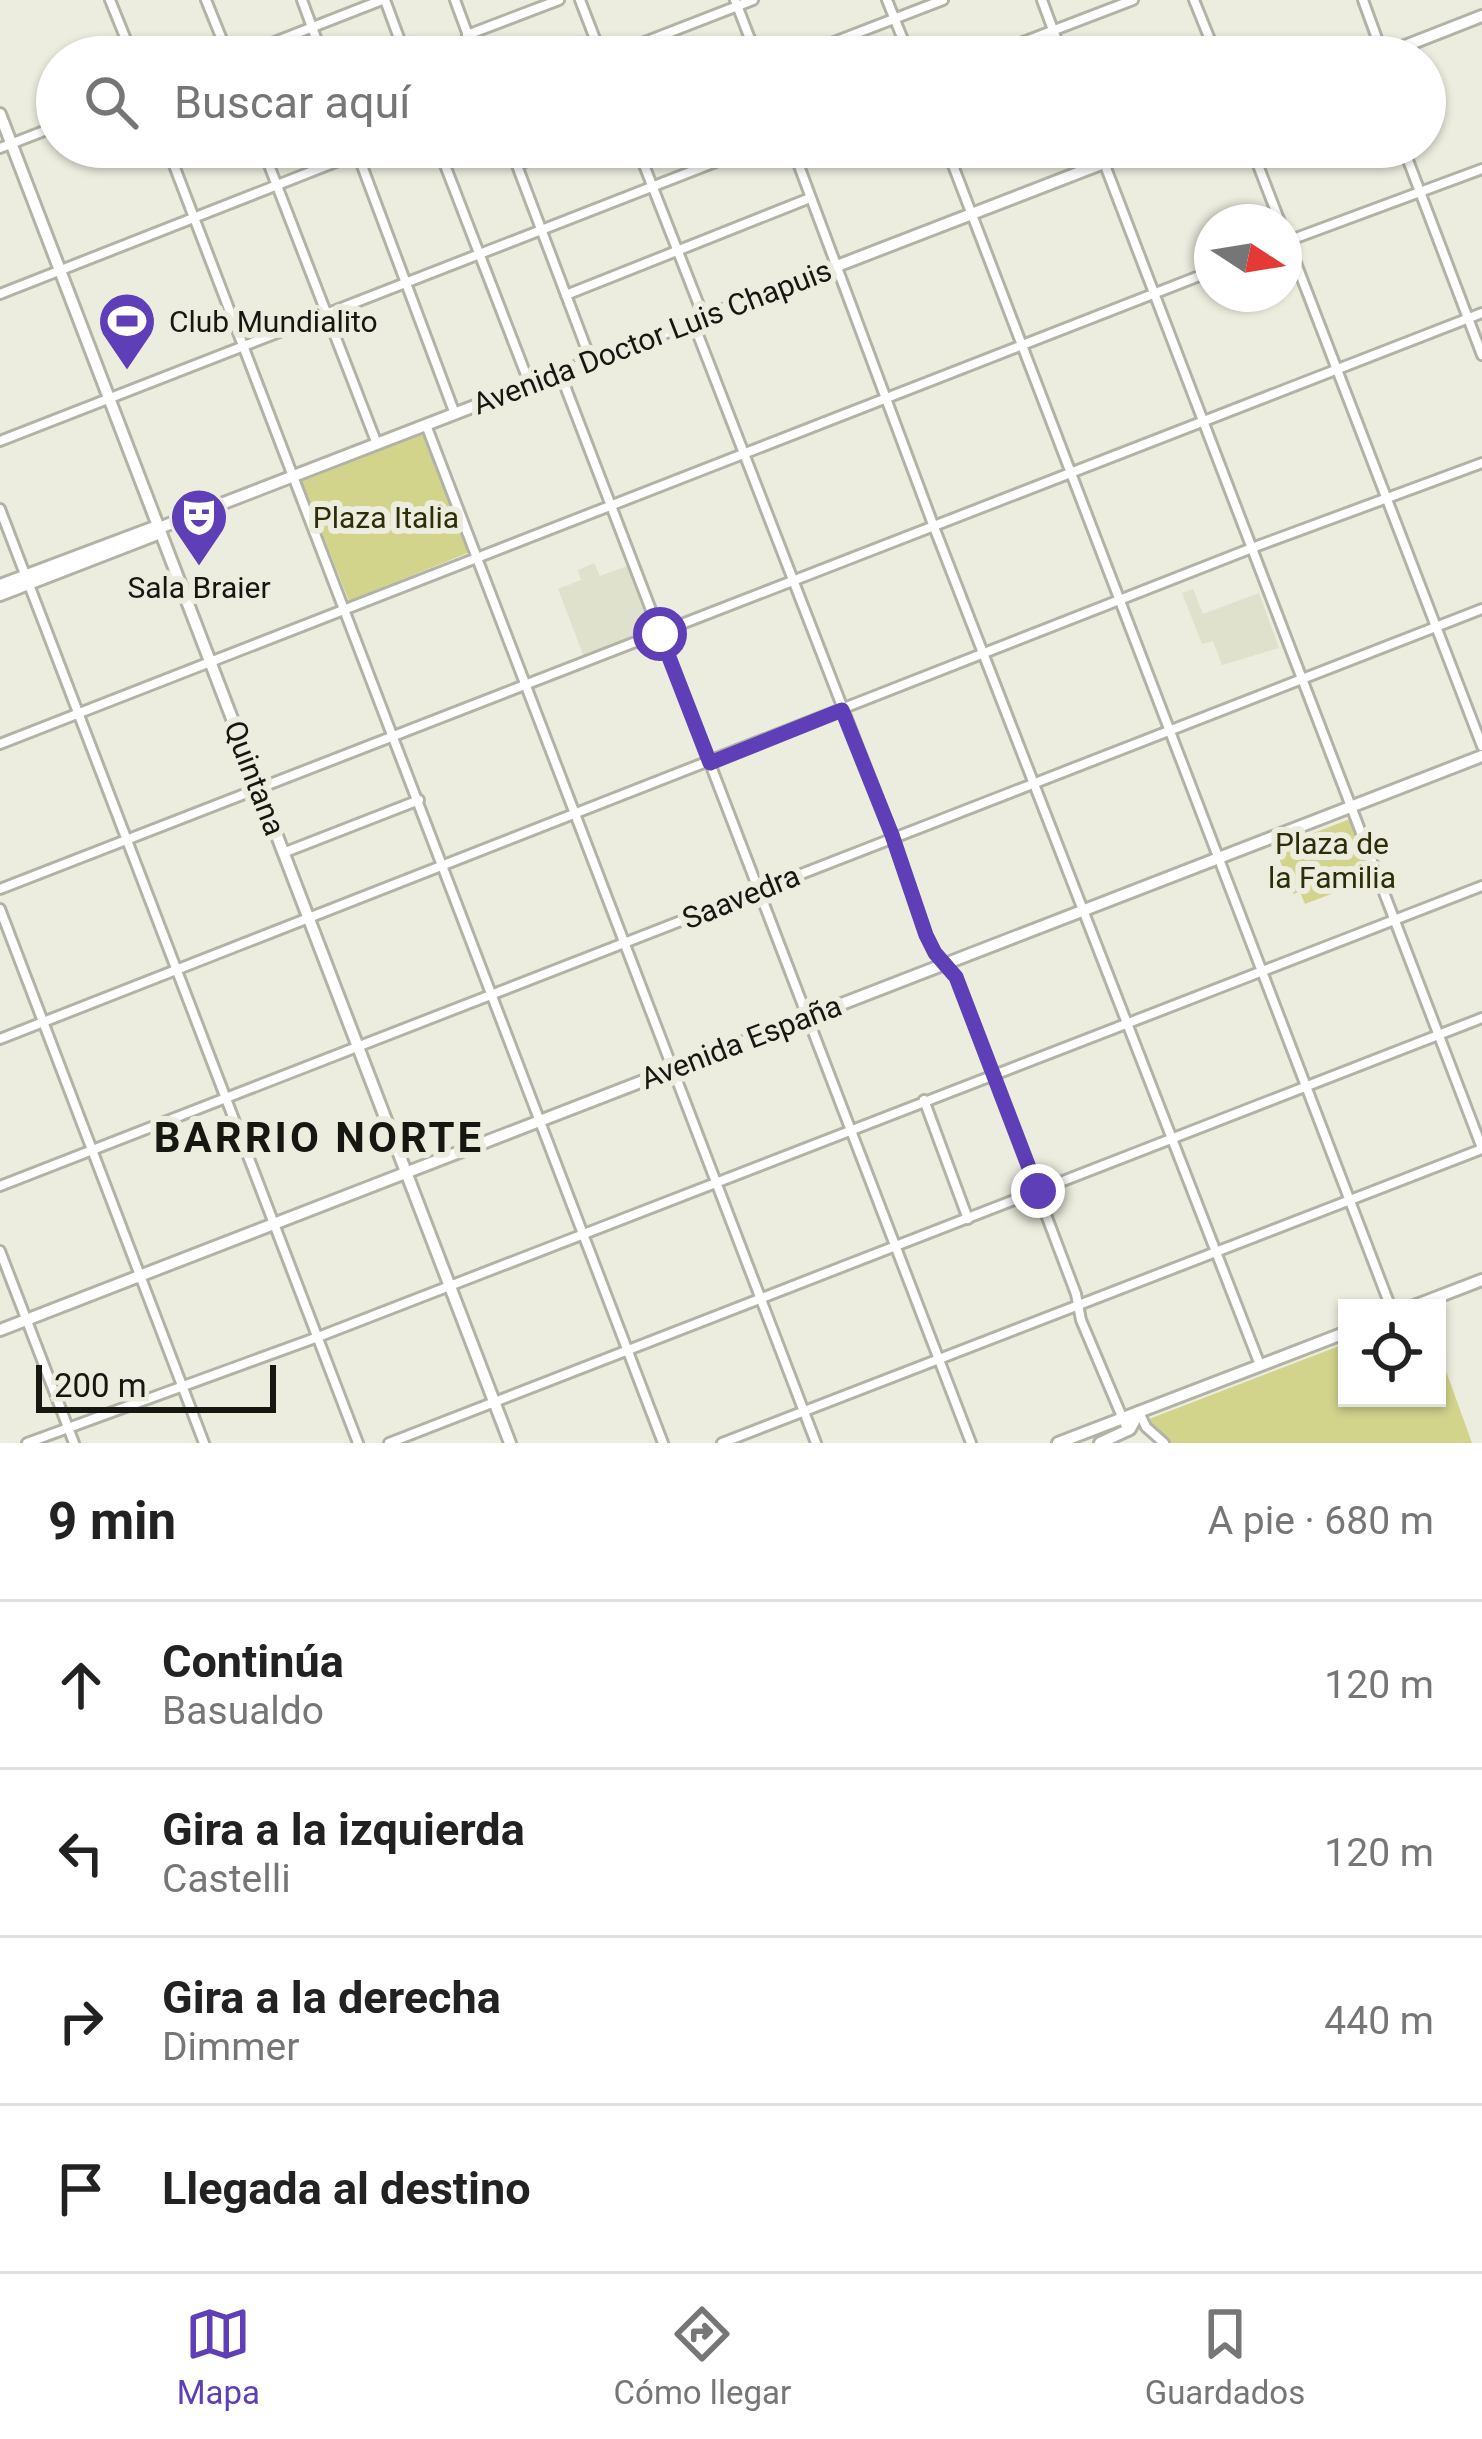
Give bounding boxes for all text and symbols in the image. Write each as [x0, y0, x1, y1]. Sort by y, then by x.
search box [36, 36, 1446, 168]
icon: search [78, 69, 144, 135]
text: Buscar aquí [174, 76, 411, 129]
north arrow [1194, 204, 1302, 312]
street label: Avenida Doctor Luis Chapuis [468, 252, 836, 422]
sports icon: Club Mundialito [96, 290, 158, 372]
place label: Club Mundialito [169, 304, 378, 339]
theatre icon: Sala Braier [168, 486, 230, 568]
park label: Plaza Italia [313, 500, 459, 535]
place label: Sala Braier [127, 570, 271, 605]
route start [633, 607, 687, 661]
street label: Quintana [217, 716, 293, 840]
park label: Plaza de la Familia [1268, 826, 1396, 895]
street label: Saavedra [677, 858, 805, 936]
street label: Avenida España [636, 988, 846, 1096]
district label: BARRIO NORTE [154, 1113, 484, 1162]
route end [1011, 1164, 1065, 1218]
map controls [1338, 1299, 1446, 1407]
button: locate [1338, 1299, 1446, 1407]
scale bar [36, 1359, 276, 1412]
text: 200 m [54, 1366, 147, 1405]
text: 9 min [48, 1492, 176, 1551]
text: A pie · 680 m [1208, 1498, 1434, 1544]
text: Continúa [162, 1635, 344, 1688]
icon: ahead [48, 1652, 114, 1718]
text: 120 m [1324, 1662, 1434, 1708]
text: Basualdo [162, 1688, 324, 1734]
text: Gira a la izquierda [162, 1803, 525, 1856]
icon: left [48, 1820, 114, 1886]
text: 120 m [1324, 1830, 1434, 1876]
text: Castelli [162, 1856, 291, 1902]
text: Gira a la derecha [162, 1971, 501, 2024]
icon: right [48, 1988, 114, 2054]
text: 440 m [1324, 1998, 1434, 2044]
text: Dimmer [162, 2024, 299, 2070]
icon: arrive [48, 2156, 114, 2222]
text: Llegada al destino [162, 2162, 531, 2215]
tab: Mapa [177, 2301, 260, 2412]
tab: Cómo llegar [614, 2301, 791, 2412]
tab: Guardados [1145, 2301, 1305, 2412]

